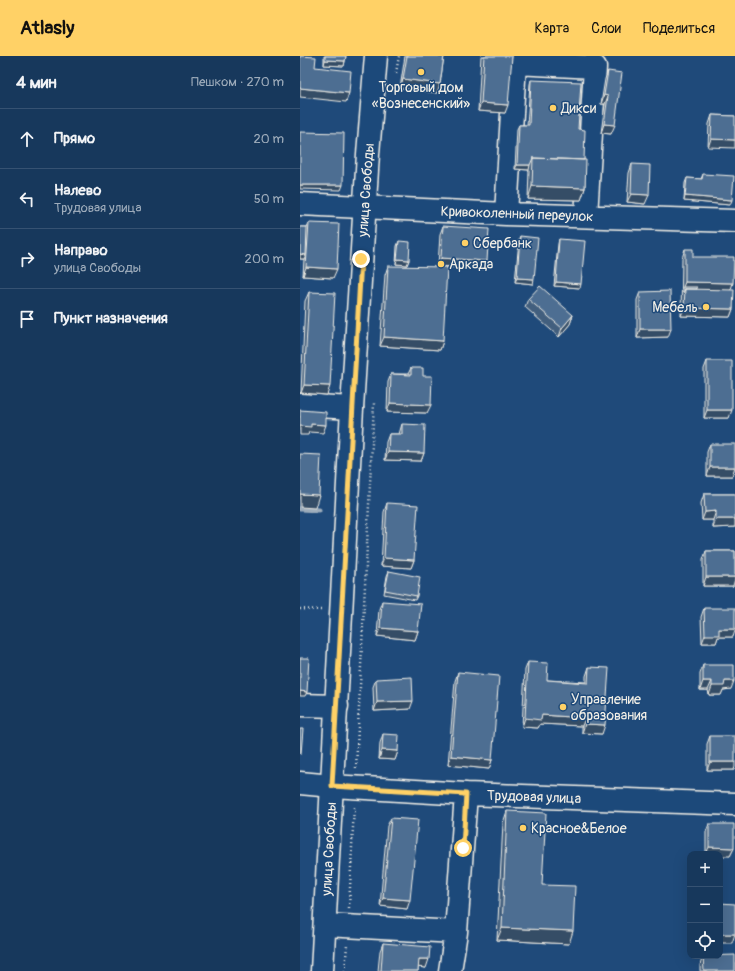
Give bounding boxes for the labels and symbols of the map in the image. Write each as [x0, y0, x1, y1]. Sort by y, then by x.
marker: Торговый дом «Вознесенский» [416, 67, 426, 77]
place label: Торговый дом «Вознесенский» [372, 79, 470, 112]
place label: Дикси [560, 100, 596, 117]
marker: Дикси [548, 103, 558, 113]
street label: улица Свободы [354, 143, 378, 238]
street label: Кривоколенный переулок [440, 203, 594, 225]
place label: Сбербанк [473, 235, 532, 252]
marker: Сбербанк [460, 238, 470, 248]
route end [352, 250, 370, 268]
place label: Аркада [449, 256, 493, 273]
marker: Аркада [436, 259, 446, 269]
place label: Мебель [652, 299, 698, 316]
marker: Мебель [701, 302, 711, 312]
place label: Управление образования [571, 691, 647, 724]
marker: Управление образования [558, 702, 568, 712]
street label: Трудовая улица [487, 787, 581, 807]
street label: улица Свободы [318, 802, 340, 897]
place label: Красное&Белое [531, 820, 627, 837]
marker: Красное&Белое [518, 823, 528, 833]
route start [454, 839, 472, 857]

